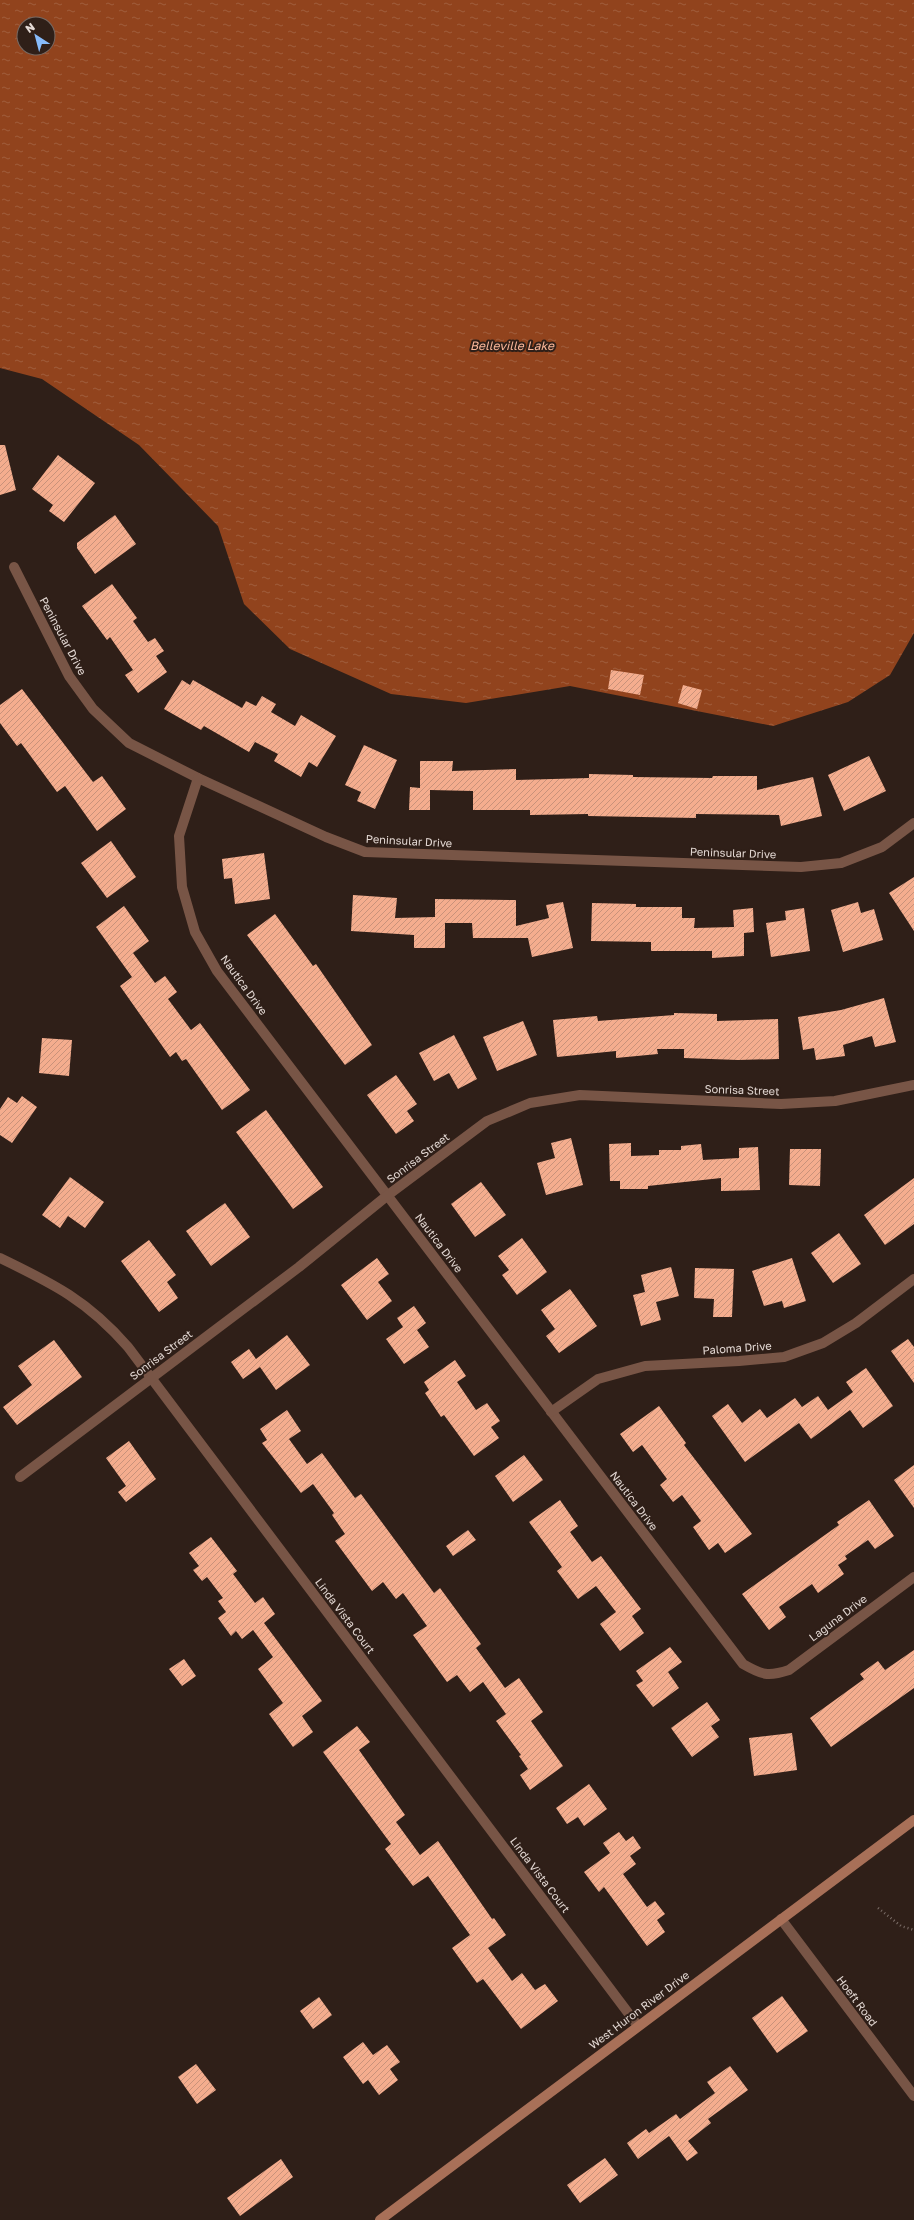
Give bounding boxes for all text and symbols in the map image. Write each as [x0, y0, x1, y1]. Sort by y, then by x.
north arrow [16, 16, 56, 56]
text: N [23, 20, 37, 35]
water label: Belleville Lake [470, 338, 555, 353]
street label: Peninsular Drive [37, 595, 89, 677]
street label: Peninsular Drive [366, 832, 453, 849]
street label: Peninsular Drive [690, 844, 776, 861]
street label: Nautica Drive [218, 952, 270, 1017]
street label: Sonrisa Street [704, 1082, 780, 1097]
street label: Sonrisa Street [384, 1130, 452, 1185]
street label: Nautica Drive [413, 1211, 466, 1275]
street label: Sonrisa Street [127, 1327, 195, 1382]
street label: Paloma Drive [702, 1339, 772, 1356]
street label: Nautica Drive [608, 1469, 661, 1533]
street label: Linda Vista Court [313, 1575, 378, 1656]
street label: Laguna Drive [806, 1592, 869, 1644]
street label: Linda Vista Court [508, 1834, 573, 1915]
street label: West Huron River Drive [586, 1968, 691, 2051]
street label: Hoeft Road [834, 1973, 880, 2028]

